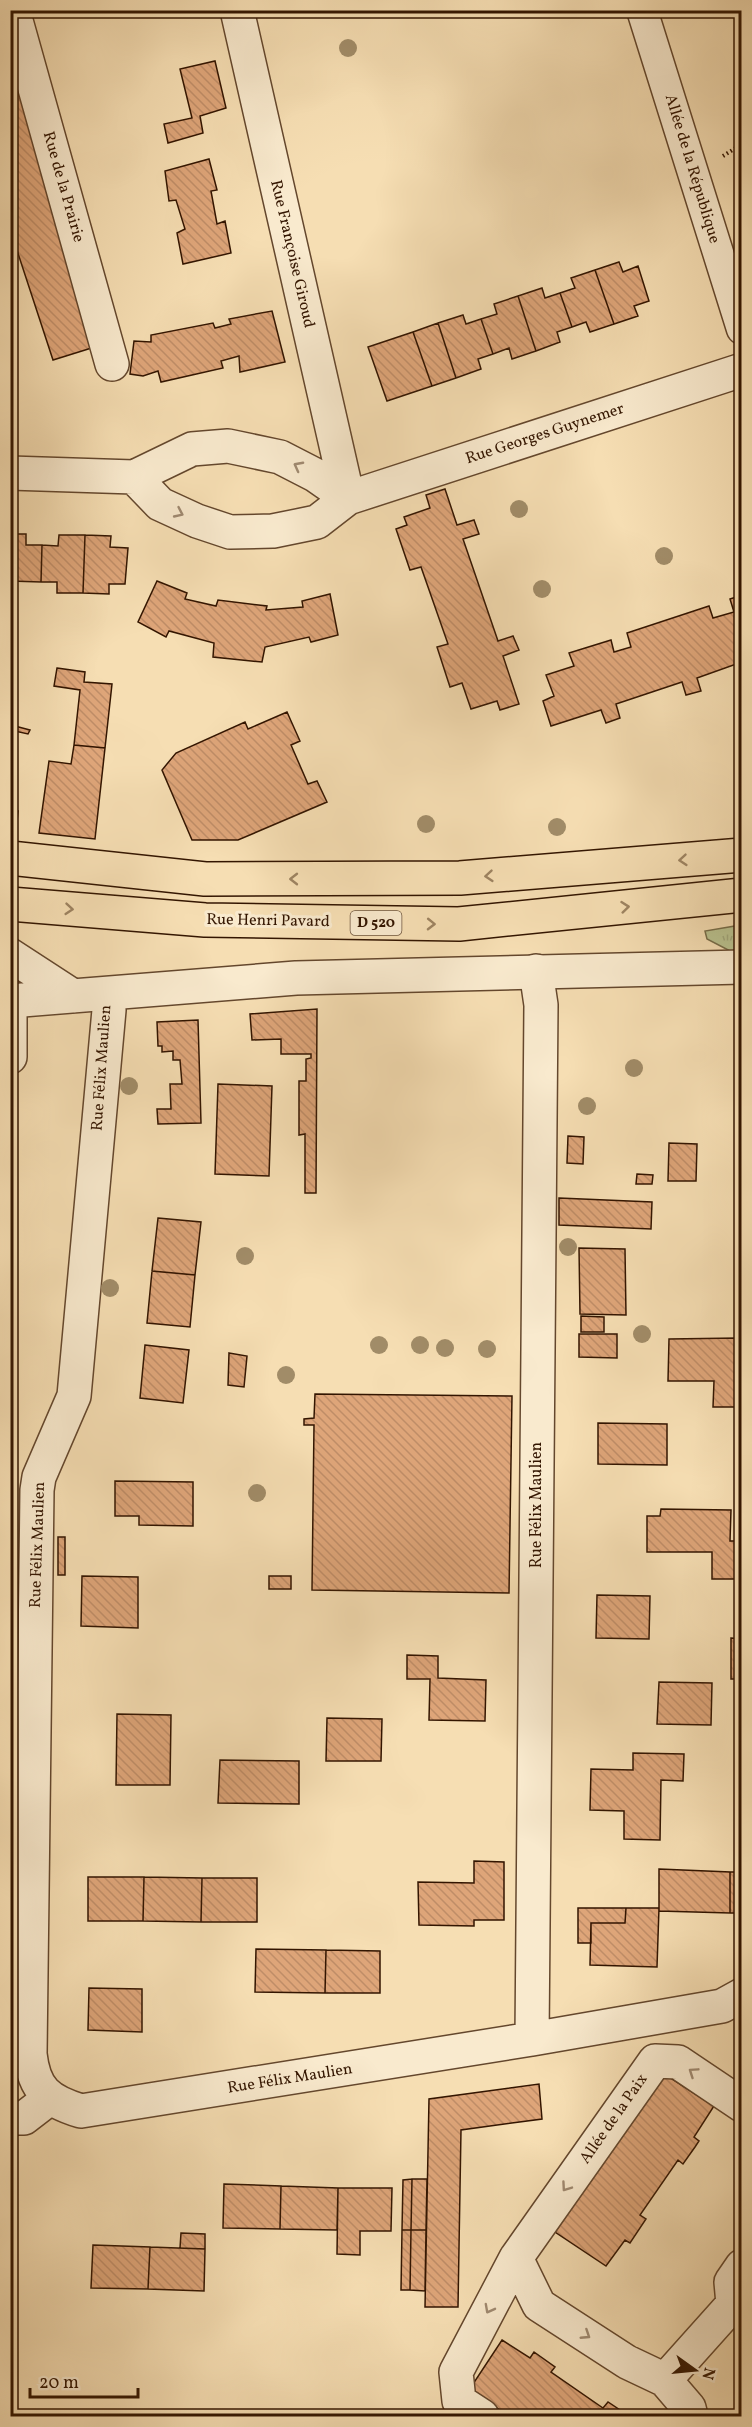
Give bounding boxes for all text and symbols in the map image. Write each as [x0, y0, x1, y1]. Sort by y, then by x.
street label: Allée de la République [659, 92, 725, 246]
street label: Rue de la Prairie [37, 129, 89, 245]
street label: Rue Françoise Giroud [264, 178, 320, 330]
street label: Rue Georges Guynemer [463, 398, 627, 470]
one-way arrow [294, 462, 305, 474]
one-way arrow [173, 506, 184, 518]
one-way arrow [679, 853, 688, 866]
one-way arrow [484, 869, 493, 882]
one-way arrow [289, 873, 298, 885]
one-way arrow [621, 901, 630, 914]
one-way arrow [64, 903, 73, 916]
street label: Rue Henri Pavard [206, 909, 330, 933]
road number: D 520 [350, 911, 401, 935]
one-way arrow [427, 917, 436, 930]
street label: Rue Félix Maulien [87, 1004, 117, 1132]
street label: Rue Félix Maulien [526, 1442, 548, 1568]
street label: Rue Félix Maulien [25, 1482, 51, 1608]
street label: Rue Félix Maulien [226, 2058, 354, 2100]
one-way arrow [689, 2068, 700, 2079]
street label: Allée de la Paix [575, 2070, 653, 2168]
one-way arrow [562, 2180, 573, 2191]
one-way arrow [485, 2303, 496, 2314]
one-way arrow [580, 2328, 590, 2340]
north arrow [665, 2340, 725, 2400]
scale bar [30, 2361, 138, 2399]
text: N [695, 2365, 720, 2382]
text: 20 m [39, 2371, 79, 2396]

